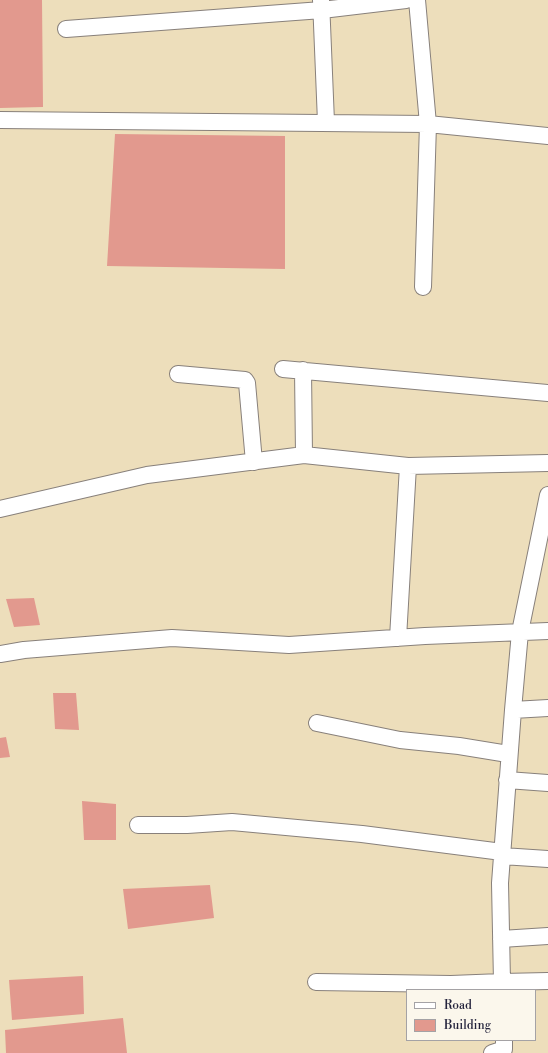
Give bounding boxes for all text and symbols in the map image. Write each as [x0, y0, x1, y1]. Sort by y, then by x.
legend [406, 989, 536, 1041]
text: Road [444, 998, 472, 1013]
text: Building [444, 1018, 491, 1033]

